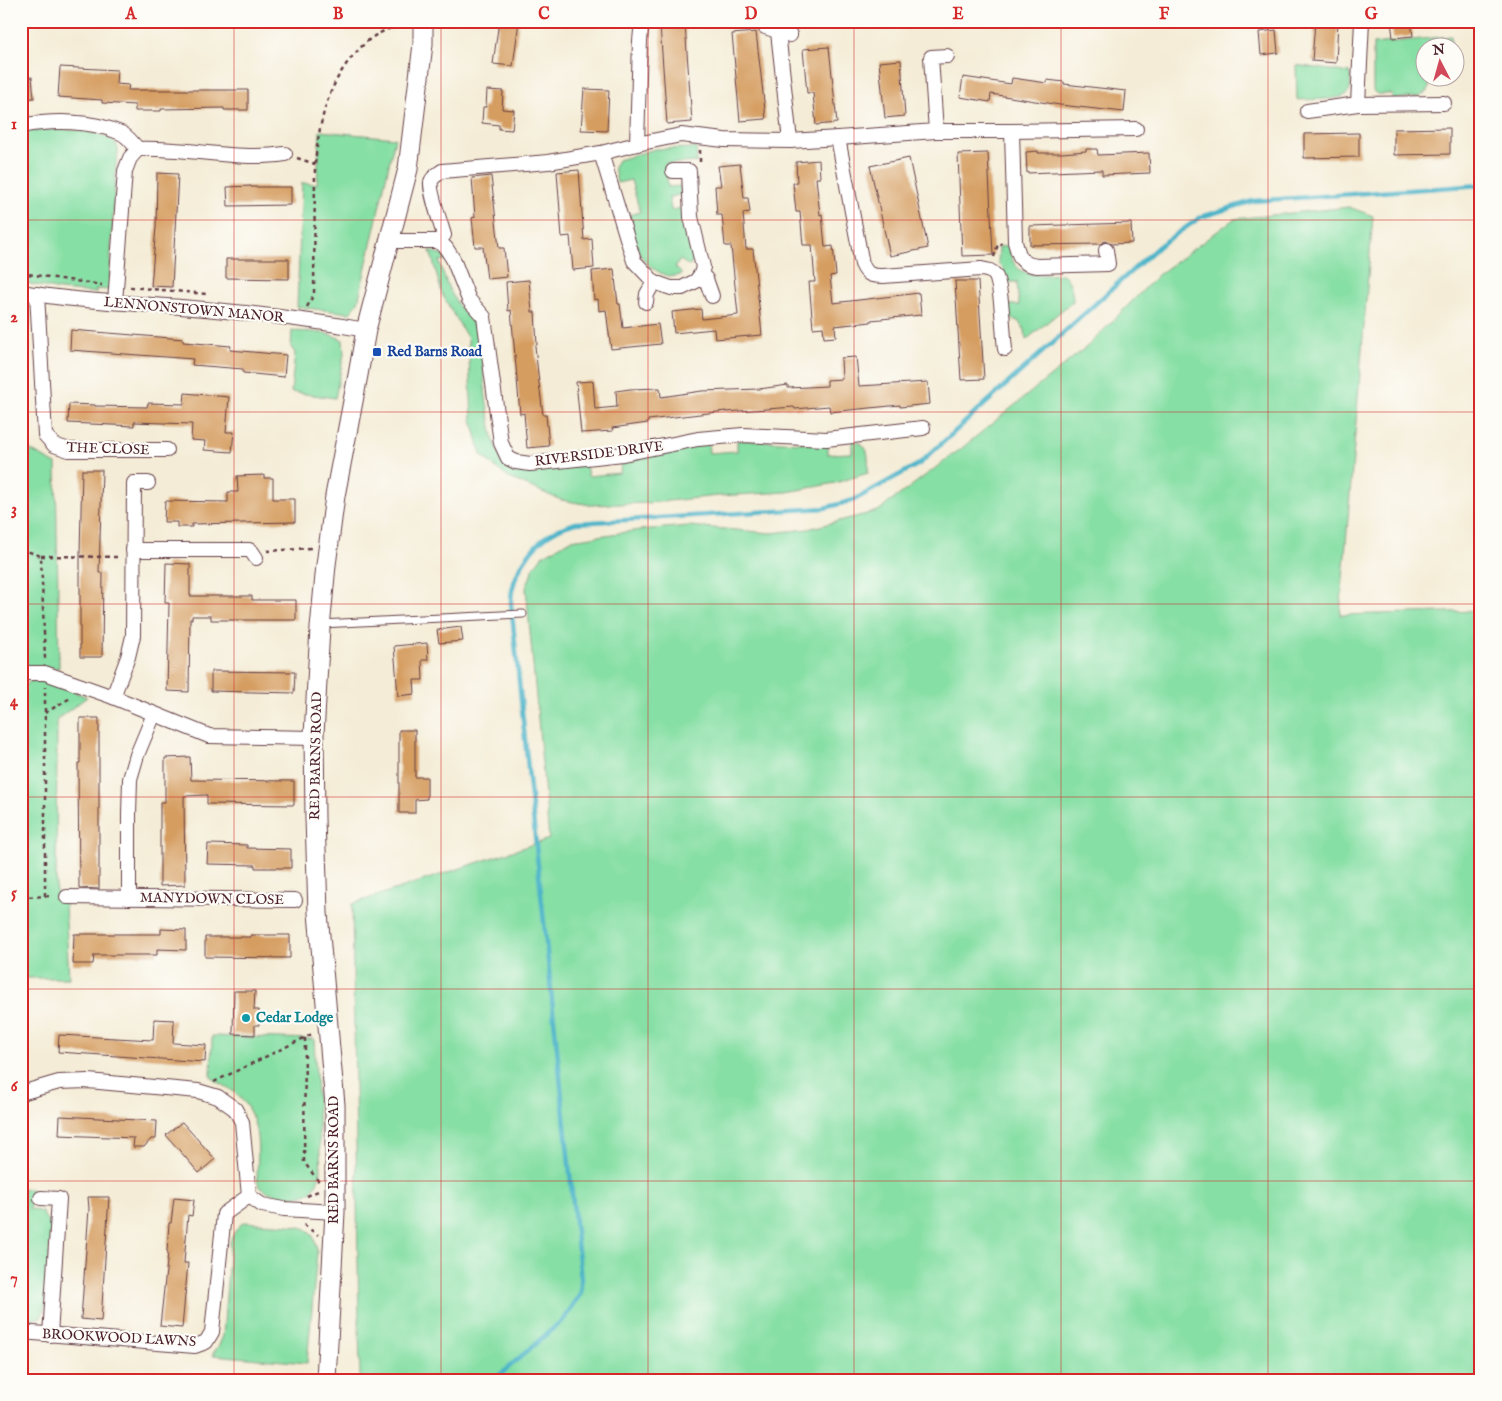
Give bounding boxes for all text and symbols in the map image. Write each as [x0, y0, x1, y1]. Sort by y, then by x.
text: A [125, 5, 138, 25]
text: B [333, 5, 344, 25]
text: C [538, 5, 550, 25]
text: D [745, 5, 758, 25]
text: E [952, 5, 964, 25]
text: F [1159, 5, 1170, 25]
text: G [1365, 5, 1378, 25]
north arrow [1414, 38, 1464, 88]
text: N [1431, 40, 1446, 60]
text: 1 [11, 115, 17, 135]
street label: LENNONSTOWN MANOR [103, 293, 285, 327]
text: 2 [10, 308, 18, 328]
place label: Red Barns Road [387, 343, 483, 361]
marker: Red Barns Road [371, 346, 383, 358]
street label: RIVERSIDE DRIVE [534, 437, 665, 471]
street label: THE CLOSE [66, 439, 150, 459]
text: 3 [11, 500, 17, 520]
text: 4 [10, 692, 19, 712]
street label: RED BARNS ROAD [306, 692, 326, 820]
text: 5 [11, 884, 17, 904]
street label: MANYDOWN CLOSE [140, 889, 285, 909]
place label: Cedar Lodge [256, 1009, 334, 1027]
marker: Cedar Lodge [240, 1012, 252, 1024]
text: 6 [11, 1077, 19, 1097]
street label: RED BARNS ROAD [325, 1096, 343, 1224]
text: 7 [10, 1269, 18, 1289]
street label: BROOKWOOD LAWNS [41, 1325, 197, 1351]

